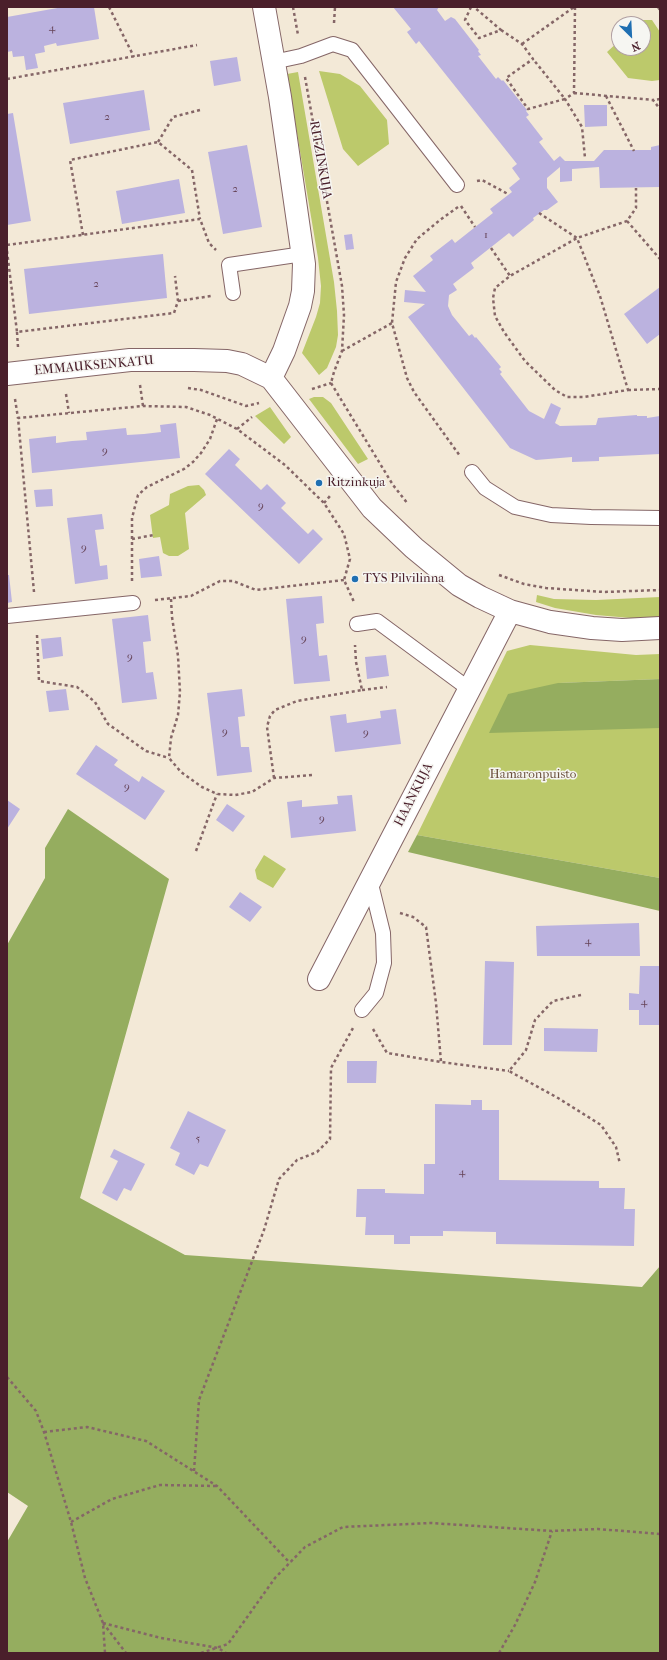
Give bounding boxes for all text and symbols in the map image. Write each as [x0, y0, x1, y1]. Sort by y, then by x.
north arrow [611, 16, 651, 56]
house number: 4 [49, 21, 55, 35]
text: N [629, 39, 642, 54]
house number: 2 [104, 110, 110, 124]
street label: RITZINKUJA [305, 120, 335, 200]
house number: 2 [232, 182, 238, 196]
house number: 1 [484, 228, 488, 242]
house number: 2 [93, 277, 99, 291]
street label: EMMAUKSENKATU [33, 353, 155, 379]
house number: 9 [102, 444, 108, 458]
place label: Ritzinkuja [327, 475, 385, 491]
marker: Ritzinkuja [314, 478, 324, 488]
house number: 9 [258, 499, 264, 513]
house number: 9 [81, 541, 87, 555]
place label: TYS Pilvilinna [363, 571, 444, 587]
marker: TYS Pilvilinna [350, 574, 360, 584]
house number: 9 [301, 632, 307, 646]
house number: 9 [127, 650, 133, 664]
house number: 9 [222, 725, 228, 739]
house number: 9 [363, 726, 369, 740]
street label: HAANKUJA [391, 761, 437, 829]
park label: Hamaronpuisto [490, 767, 576, 783]
house number: 9 [124, 780, 130, 794]
house number: 9 [319, 812, 325, 826]
house number: 4 [585, 934, 591, 948]
house number: 4 [641, 995, 647, 1009]
house number: 5 [196, 1132, 200, 1146]
house number: 4 [459, 1165, 465, 1179]

